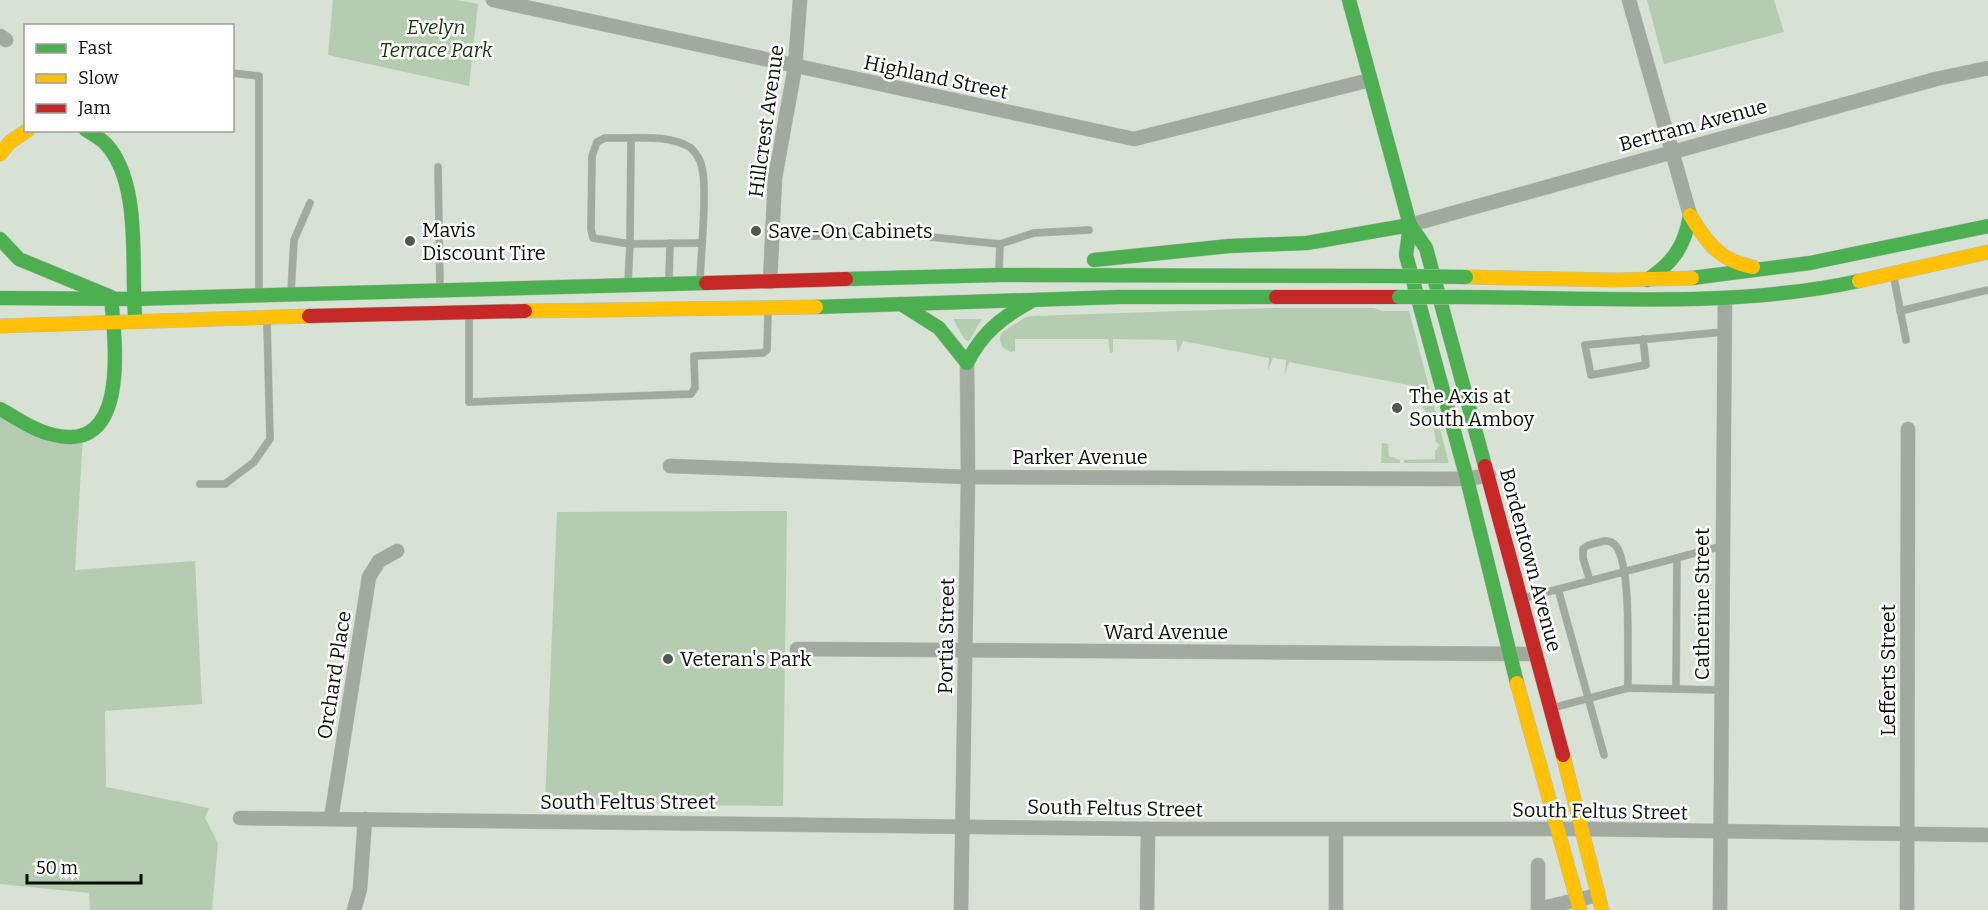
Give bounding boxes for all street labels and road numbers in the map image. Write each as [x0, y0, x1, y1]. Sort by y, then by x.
street label: Hillcrest Avenue [743, 43, 789, 199]
street label: Highland Street [862, 50, 1010, 104]
street label: Bertram Avenue [1616, 94, 1770, 156]
street label: Parker Avenue [1012, 445, 1148, 469]
street label: Bordentown Avenue [1495, 466, 1567, 654]
street label: Catherine Street [1690, 528, 1714, 680]
street label: Portia Street [933, 578, 959, 694]
street label: Lefferts Street [1876, 604, 1900, 736]
street label: Orchard Place [312, 609, 356, 741]
street label: Ward Avenue [1104, 620, 1228, 644]
street label: South Feltus Street [540, 790, 716, 814]
street label: South Feltus Street [1027, 794, 1203, 822]
street label: South Feltus Street [1512, 797, 1688, 825]

